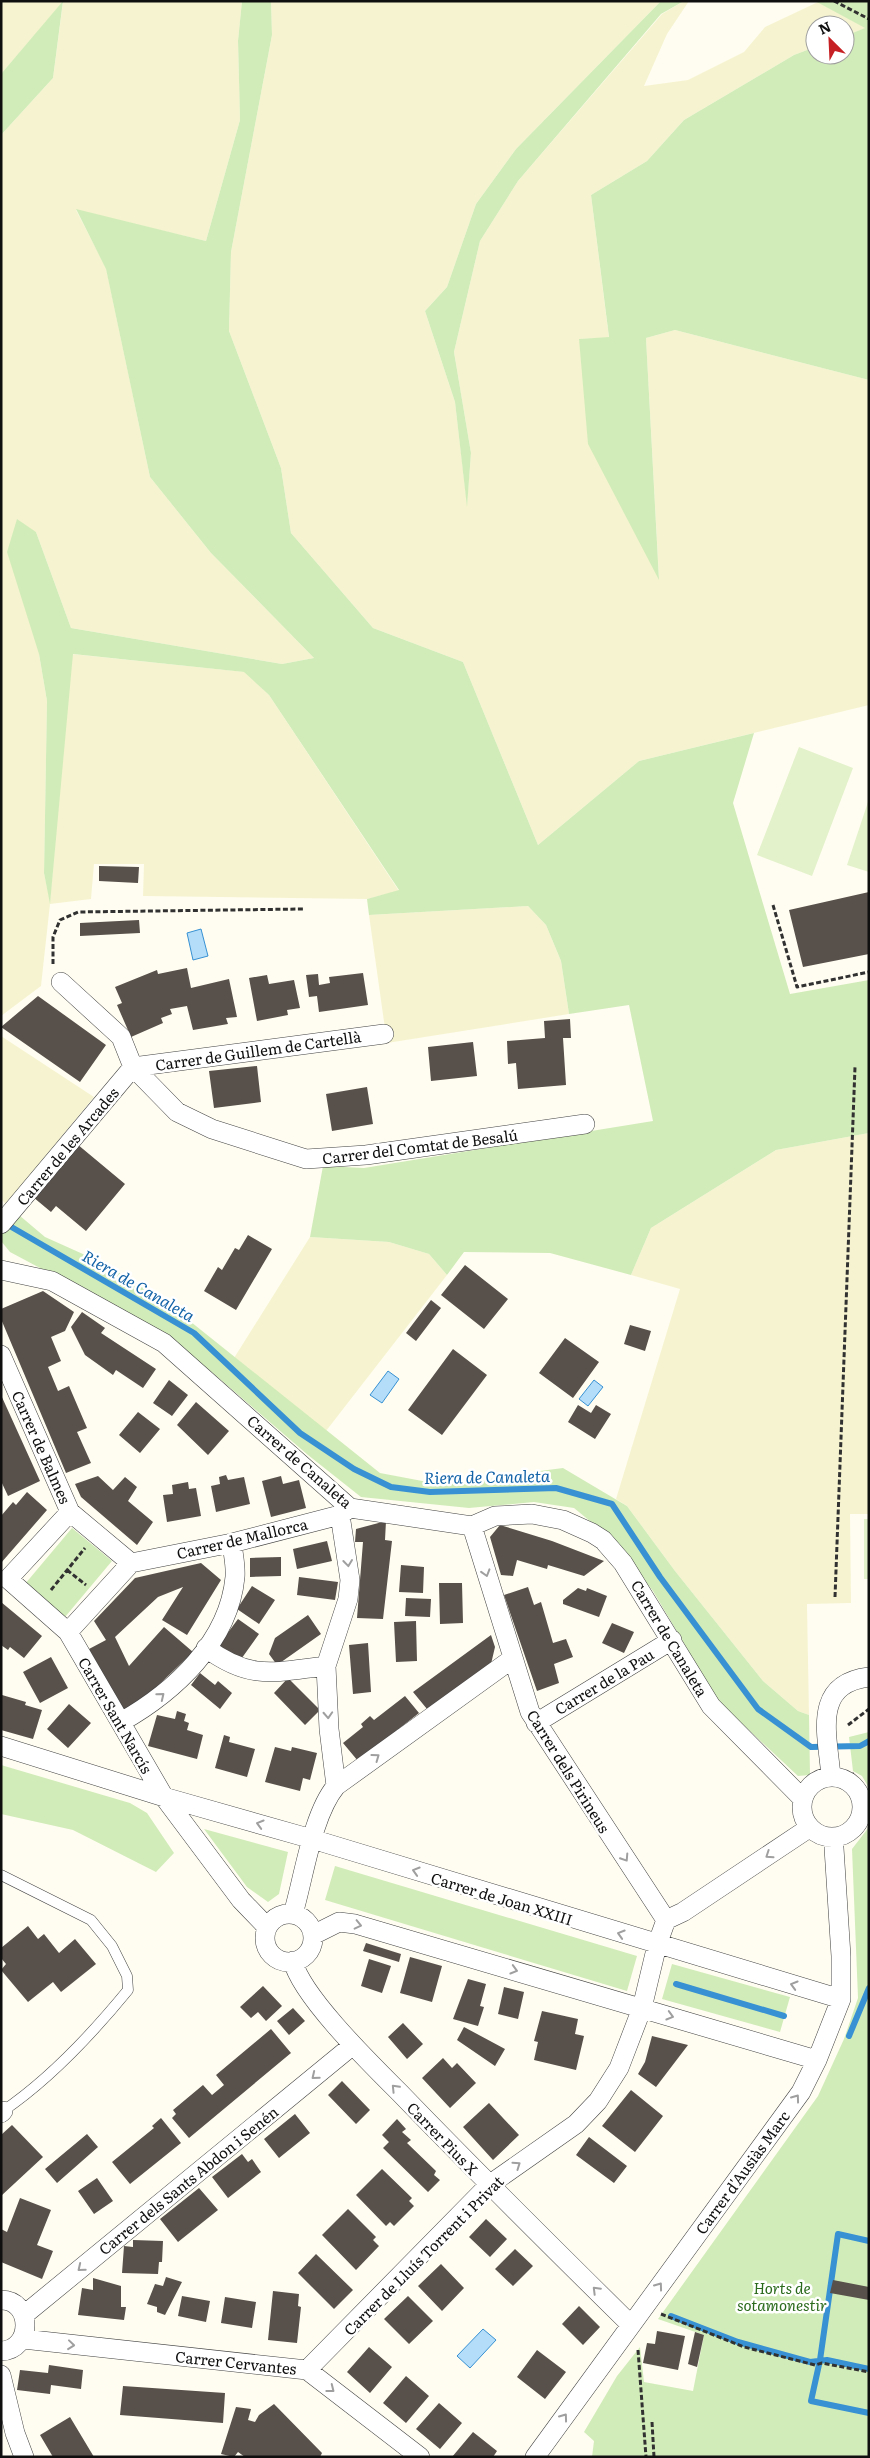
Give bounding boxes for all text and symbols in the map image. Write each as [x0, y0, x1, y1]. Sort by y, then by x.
north arrow [805, 15, 855, 65]
text: N [815, 16, 834, 39]
street label: Carrer de Guillem de Cartellà [154, 1024, 363, 1076]
street label: Carrer de les Arcades [10, 1082, 124, 1210]
street label: Carrer del Comtat de Besalú [321, 1123, 520, 1169]
water label: Riera de Canaleta [78, 1243, 200, 1327]
street label: Carrer de Balmes [7, 1387, 77, 1507]
street label: Carrer de Canaleta [242, 1409, 358, 1514]
water label: Riera de Canaleta [424, 1463, 551, 1489]
street label: Carrer de Mallorca [174, 1512, 311, 1564]
one-way arrow [342, 1559, 353, 1567]
one-way arrow [481, 1568, 491, 1577]
street label: Carrer de Canaleta [626, 1575, 714, 1702]
street label: Carrer de la Pau [550, 1642, 658, 1720]
street label: Carrer Sant Narcís [73, 1652, 159, 1778]
one-way arrow [156, 1692, 165, 1701]
street label: Carrer dels Pirineus [522, 1705, 616, 1837]
one-way arrow [323, 1711, 334, 1719]
one-way arrow [370, 1754, 379, 1763]
one-way arrow [257, 1820, 265, 1830]
one-way arrow [765, 1849, 775, 1858]
one-way arrow [619, 1852, 628, 1862]
street label: Carrer de Joan XXIII [428, 1866, 576, 1930]
one-way arrow [412, 1867, 420, 1877]
one-way arrow [353, 1919, 362, 1930]
one-way arrow [618, 1930, 626, 1940]
one-way arrow [509, 1965, 517, 1975]
one-way arrow [790, 1981, 799, 1991]
one-way arrow [665, 2011, 673, 2021]
one-way arrow [312, 2070, 321, 2078]
one-way arrow [392, 2085, 401, 2094]
one-way arrow [790, 2094, 799, 2104]
street label: Carrer Pius X [402, 2096, 484, 2180]
street label: Carrer dels Sants Abdon i Senén [93, 2100, 283, 2260]
street label: Carrer d'Ausiàs Marc [689, 2105, 795, 2239]
one-way arrow [511, 2162, 521, 2171]
street label: Carrer de Lluís Torrent i Privat [338, 2170, 508, 2340]
one-way arrow [78, 2262, 87, 2270]
park label: Horts de sotamonestir [737, 2276, 827, 2316]
one-way arrow [653, 2282, 662, 2292]
one-way arrow [592, 2287, 601, 2296]
one-way arrow [68, 2339, 76, 2350]
street label: Carrer Cervantes [174, 2344, 298, 2380]
one-way arrow [325, 2383, 334, 2391]
one-way arrow [558, 2414, 566, 2423]

